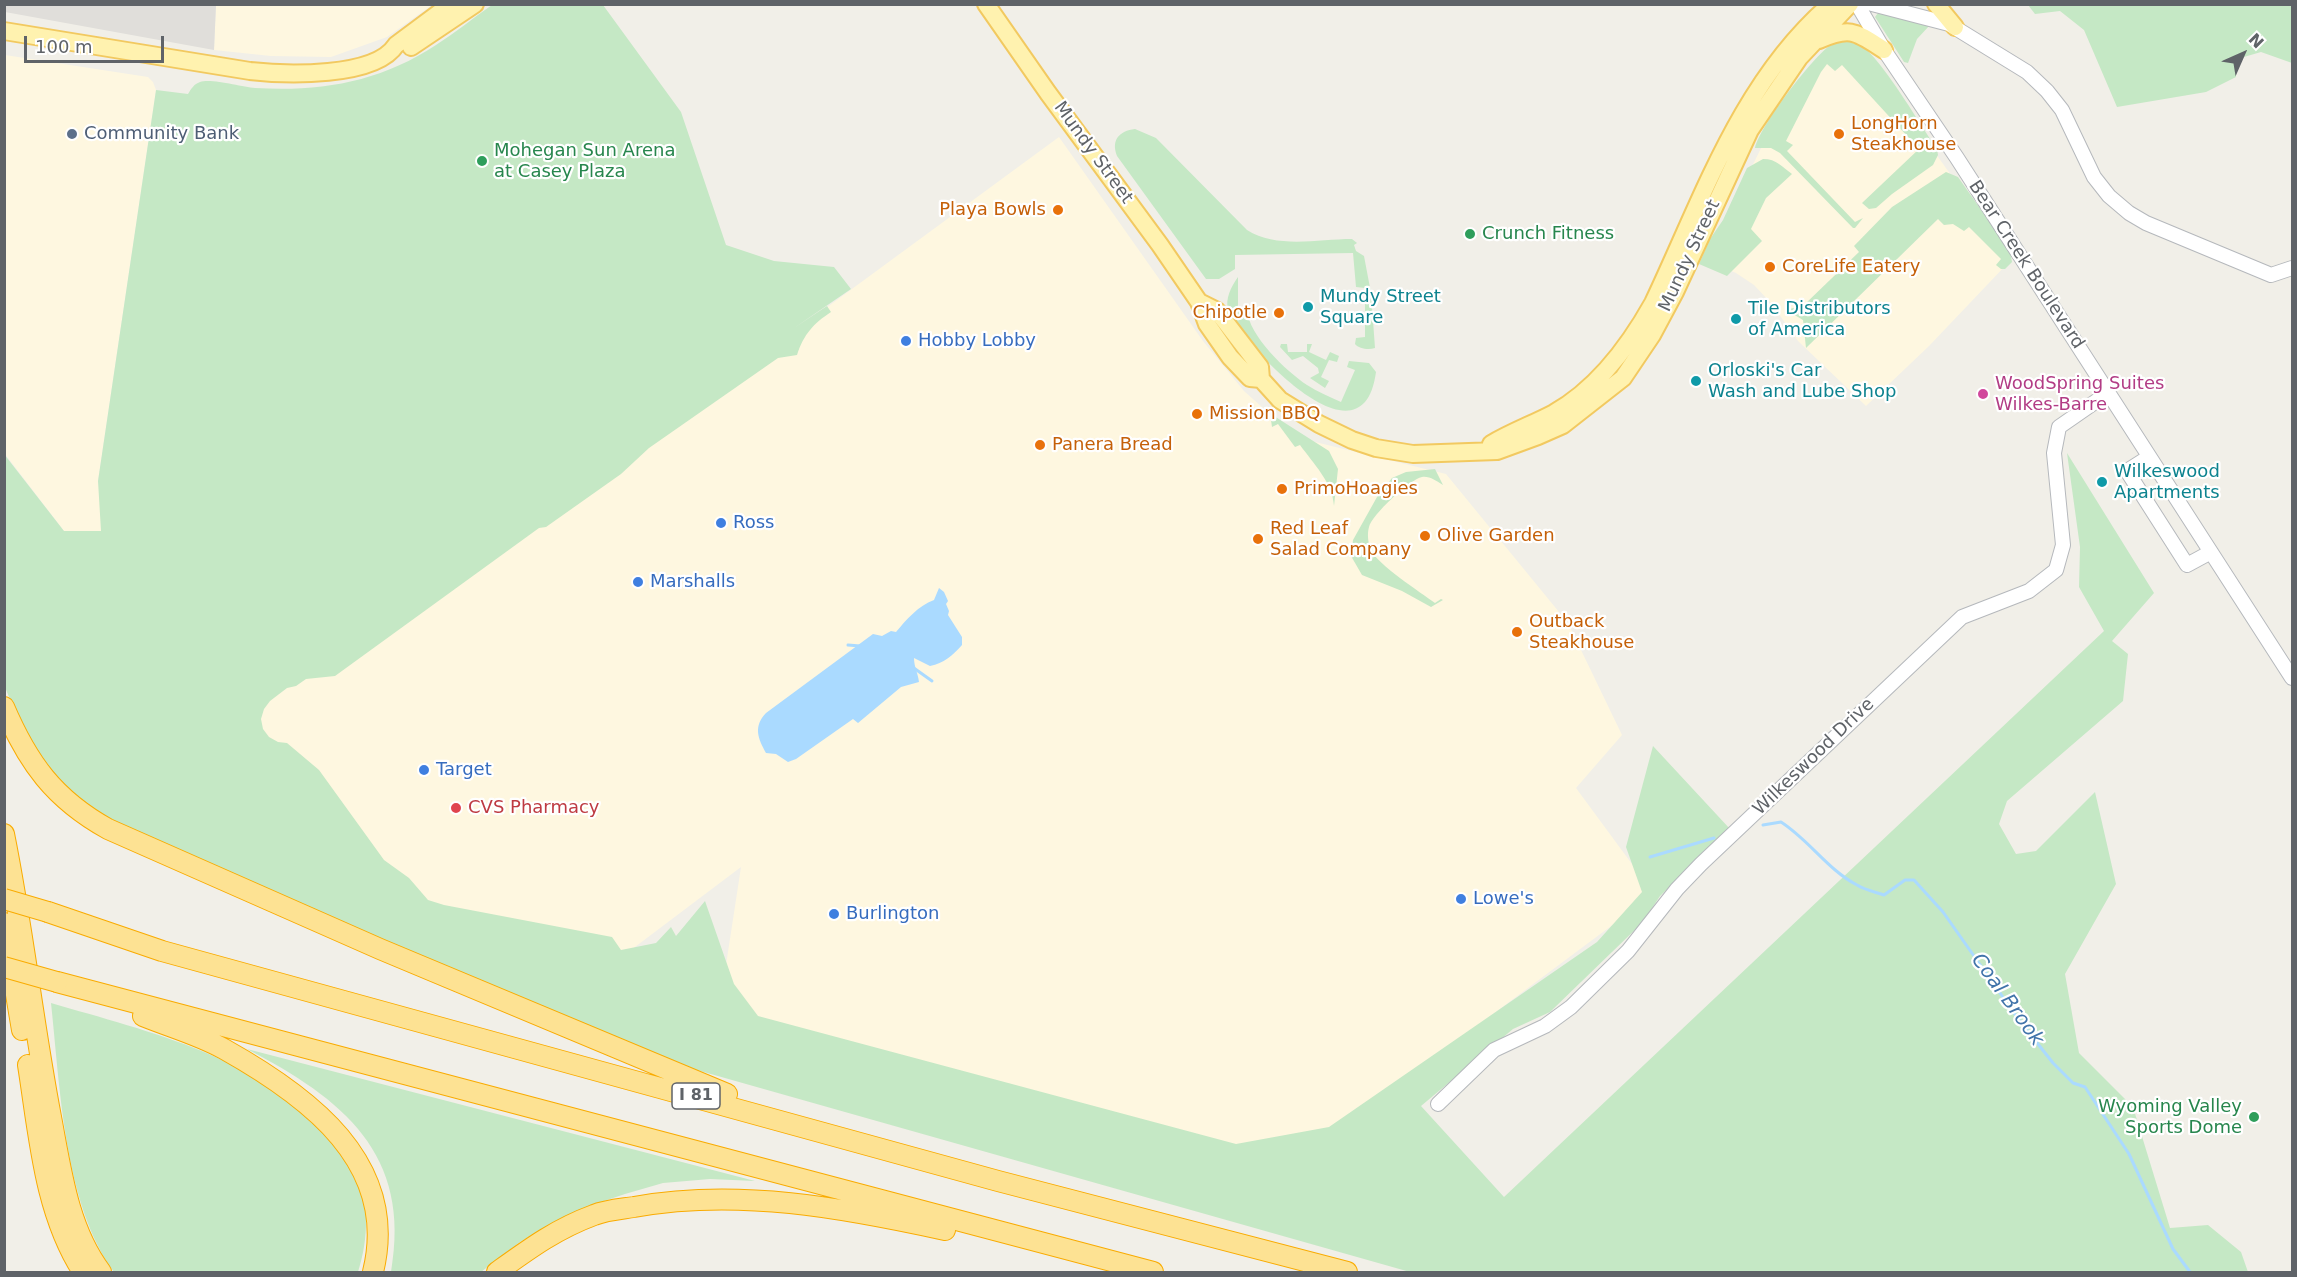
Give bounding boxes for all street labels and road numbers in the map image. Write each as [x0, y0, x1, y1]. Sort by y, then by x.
street label: Mundy Street [1049, 98, 1137, 208]
street label: Bear Creek Boulevard [1963, 177, 2089, 353]
street label: Mundy Street [1655, 197, 1725, 315]
street label: Wilkeswood Drive [1749, 694, 1879, 820]
road number: I 81 [672, 1083, 720, 1109]

